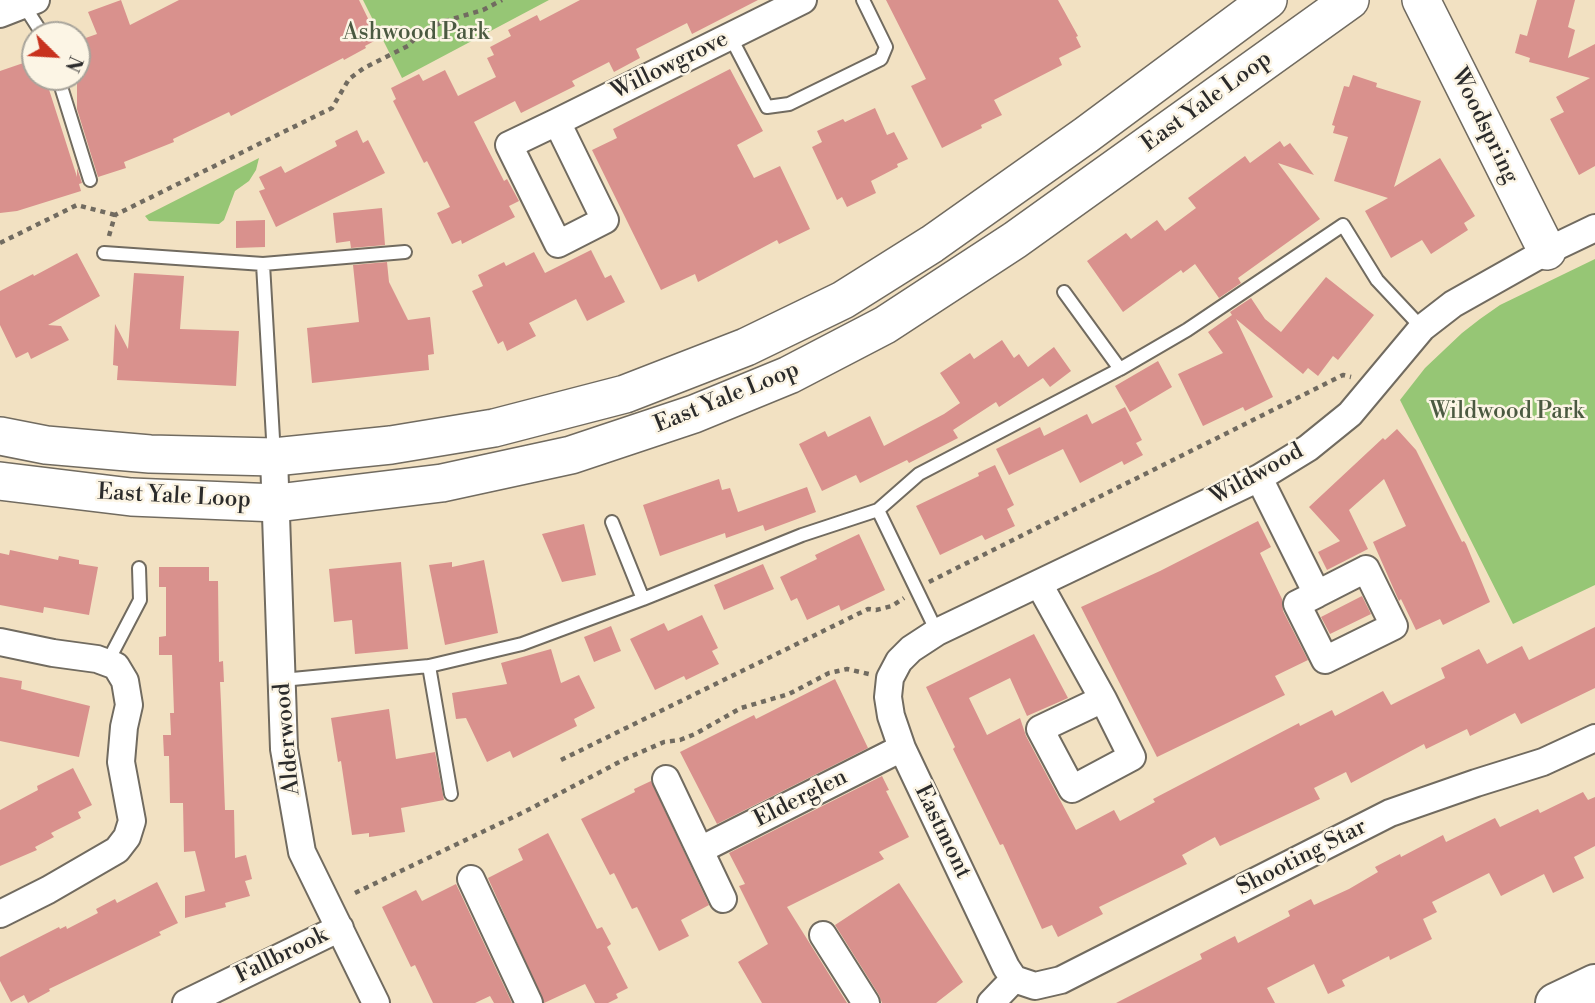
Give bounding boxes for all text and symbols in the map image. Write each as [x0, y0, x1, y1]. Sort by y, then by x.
park label: Ashwood Park [343, 19, 489, 47]
north arrow [21, 21, 91, 91]
street label: Willowgrove [607, 26, 733, 106]
street label: East Yale Loop [1137, 46, 1277, 158]
text: N [59, 52, 87, 75]
street label: Woodspring [1444, 64, 1524, 188]
street label: East Yale Loop [651, 356, 803, 440]
park label: Wildwood Park [1430, 398, 1584, 426]
street label: Wildwood [1206, 438, 1308, 512]
street label: East Yale Loop [97, 479, 251, 515]
street label: Alderwood [269, 682, 307, 796]
street label: Elderglen [750, 764, 852, 834]
street label: Eastmont [907, 781, 977, 883]
street label: Shooting Star [1232, 813, 1372, 903]
street label: Fallbrook [231, 922, 333, 990]

